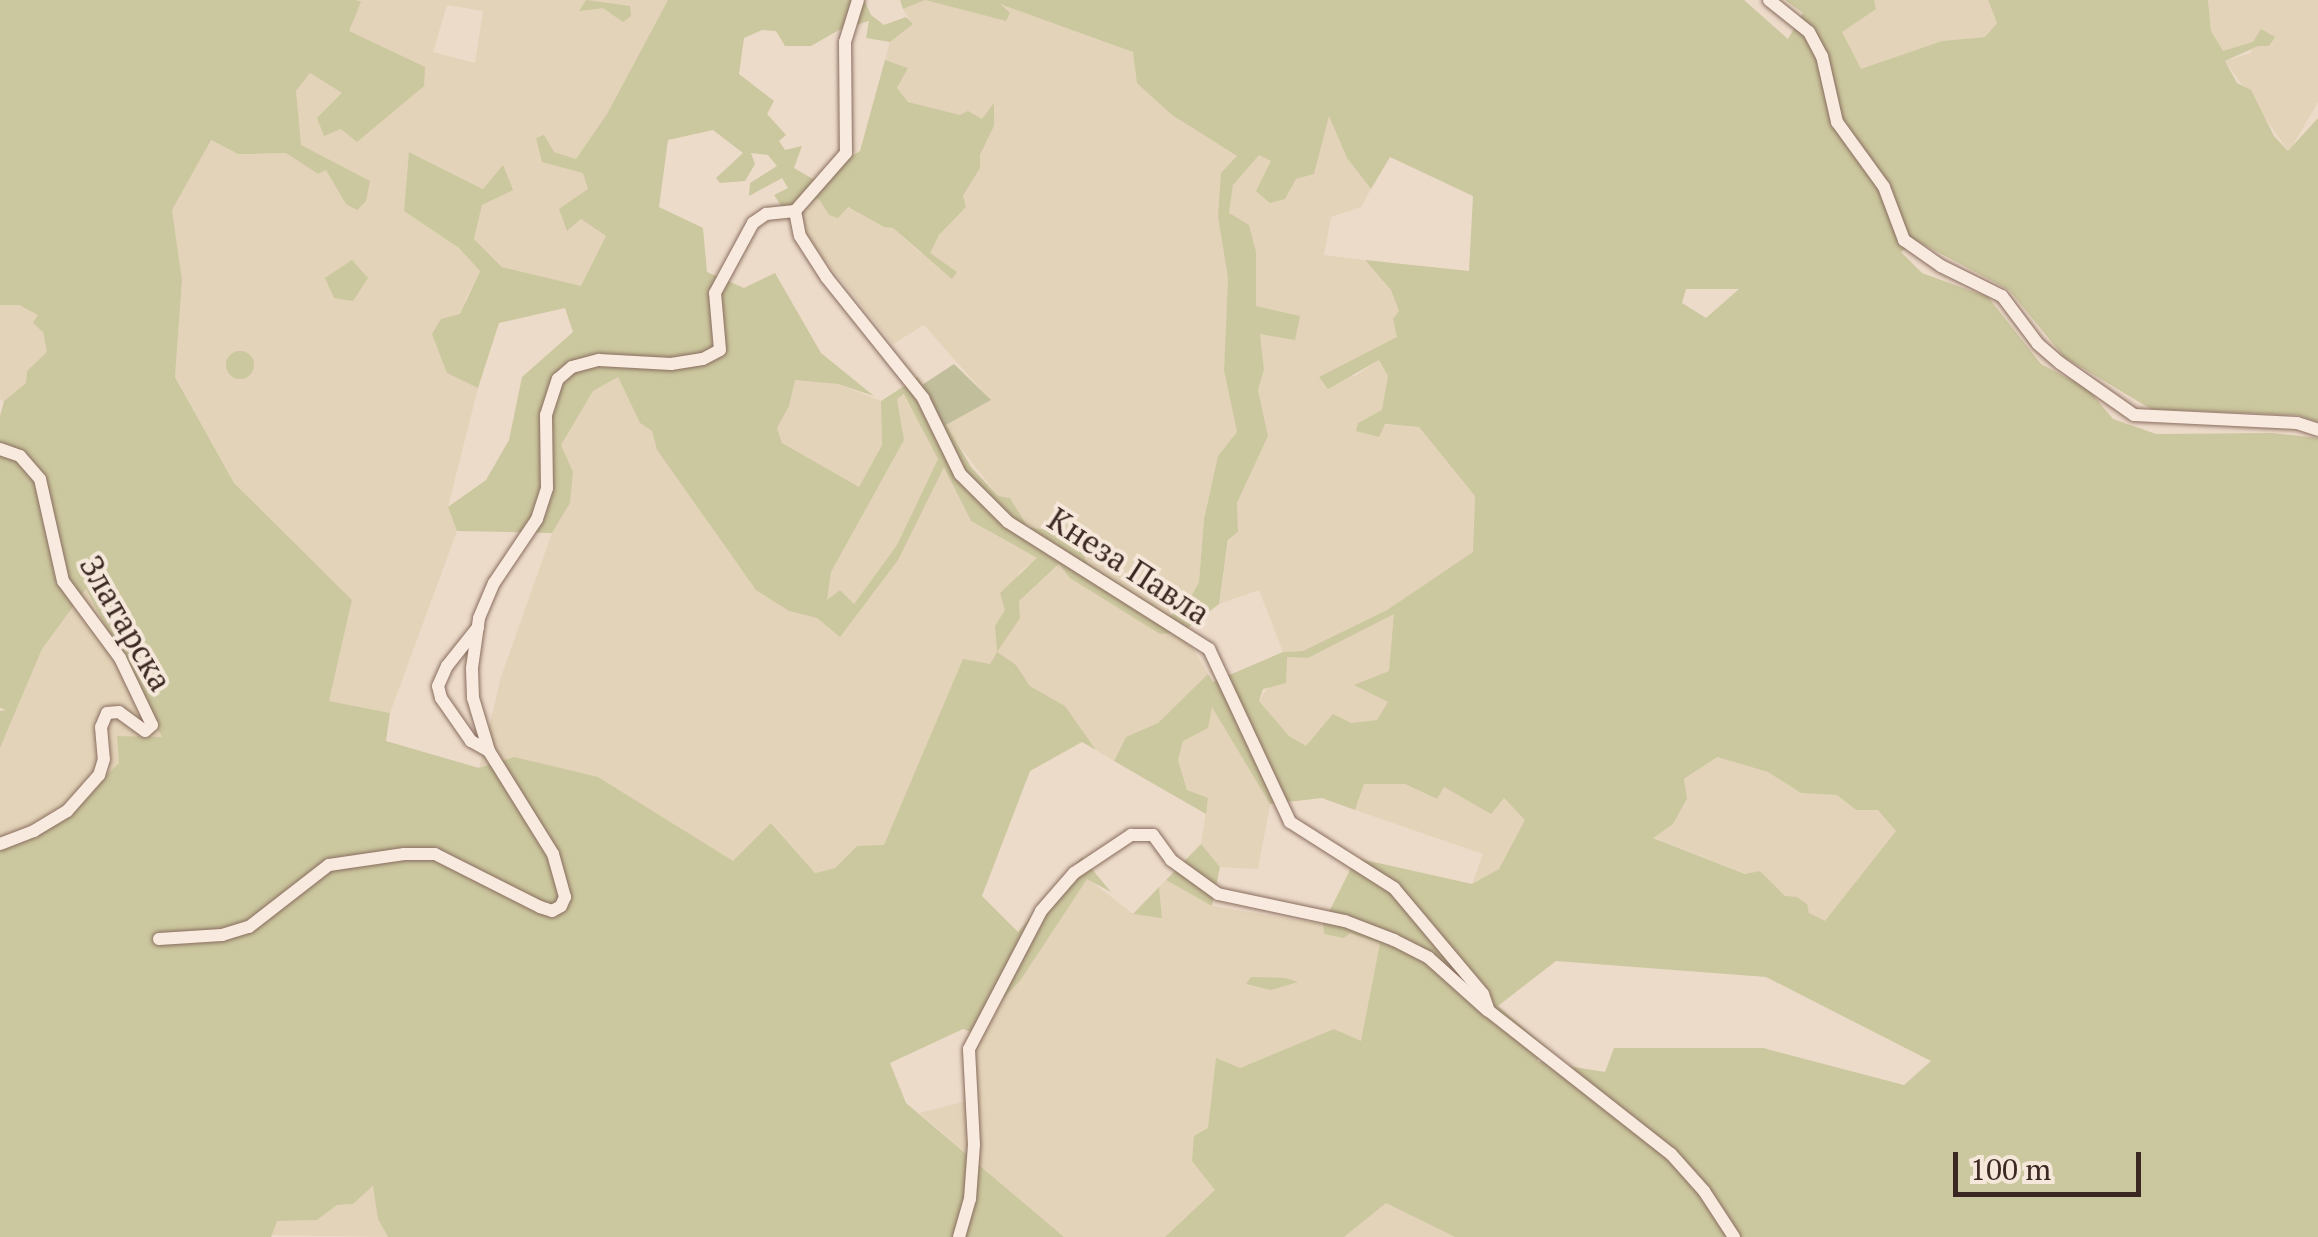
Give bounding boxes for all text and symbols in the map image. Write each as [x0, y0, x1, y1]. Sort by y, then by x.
street label: Кнеза Павла [1041, 500, 1217, 632]
street label: Златарска [72, 549, 180, 697]
scale bar [1958, 1132, 2146, 1194]
text: 100 m [1970, 1149, 2051, 1189]

